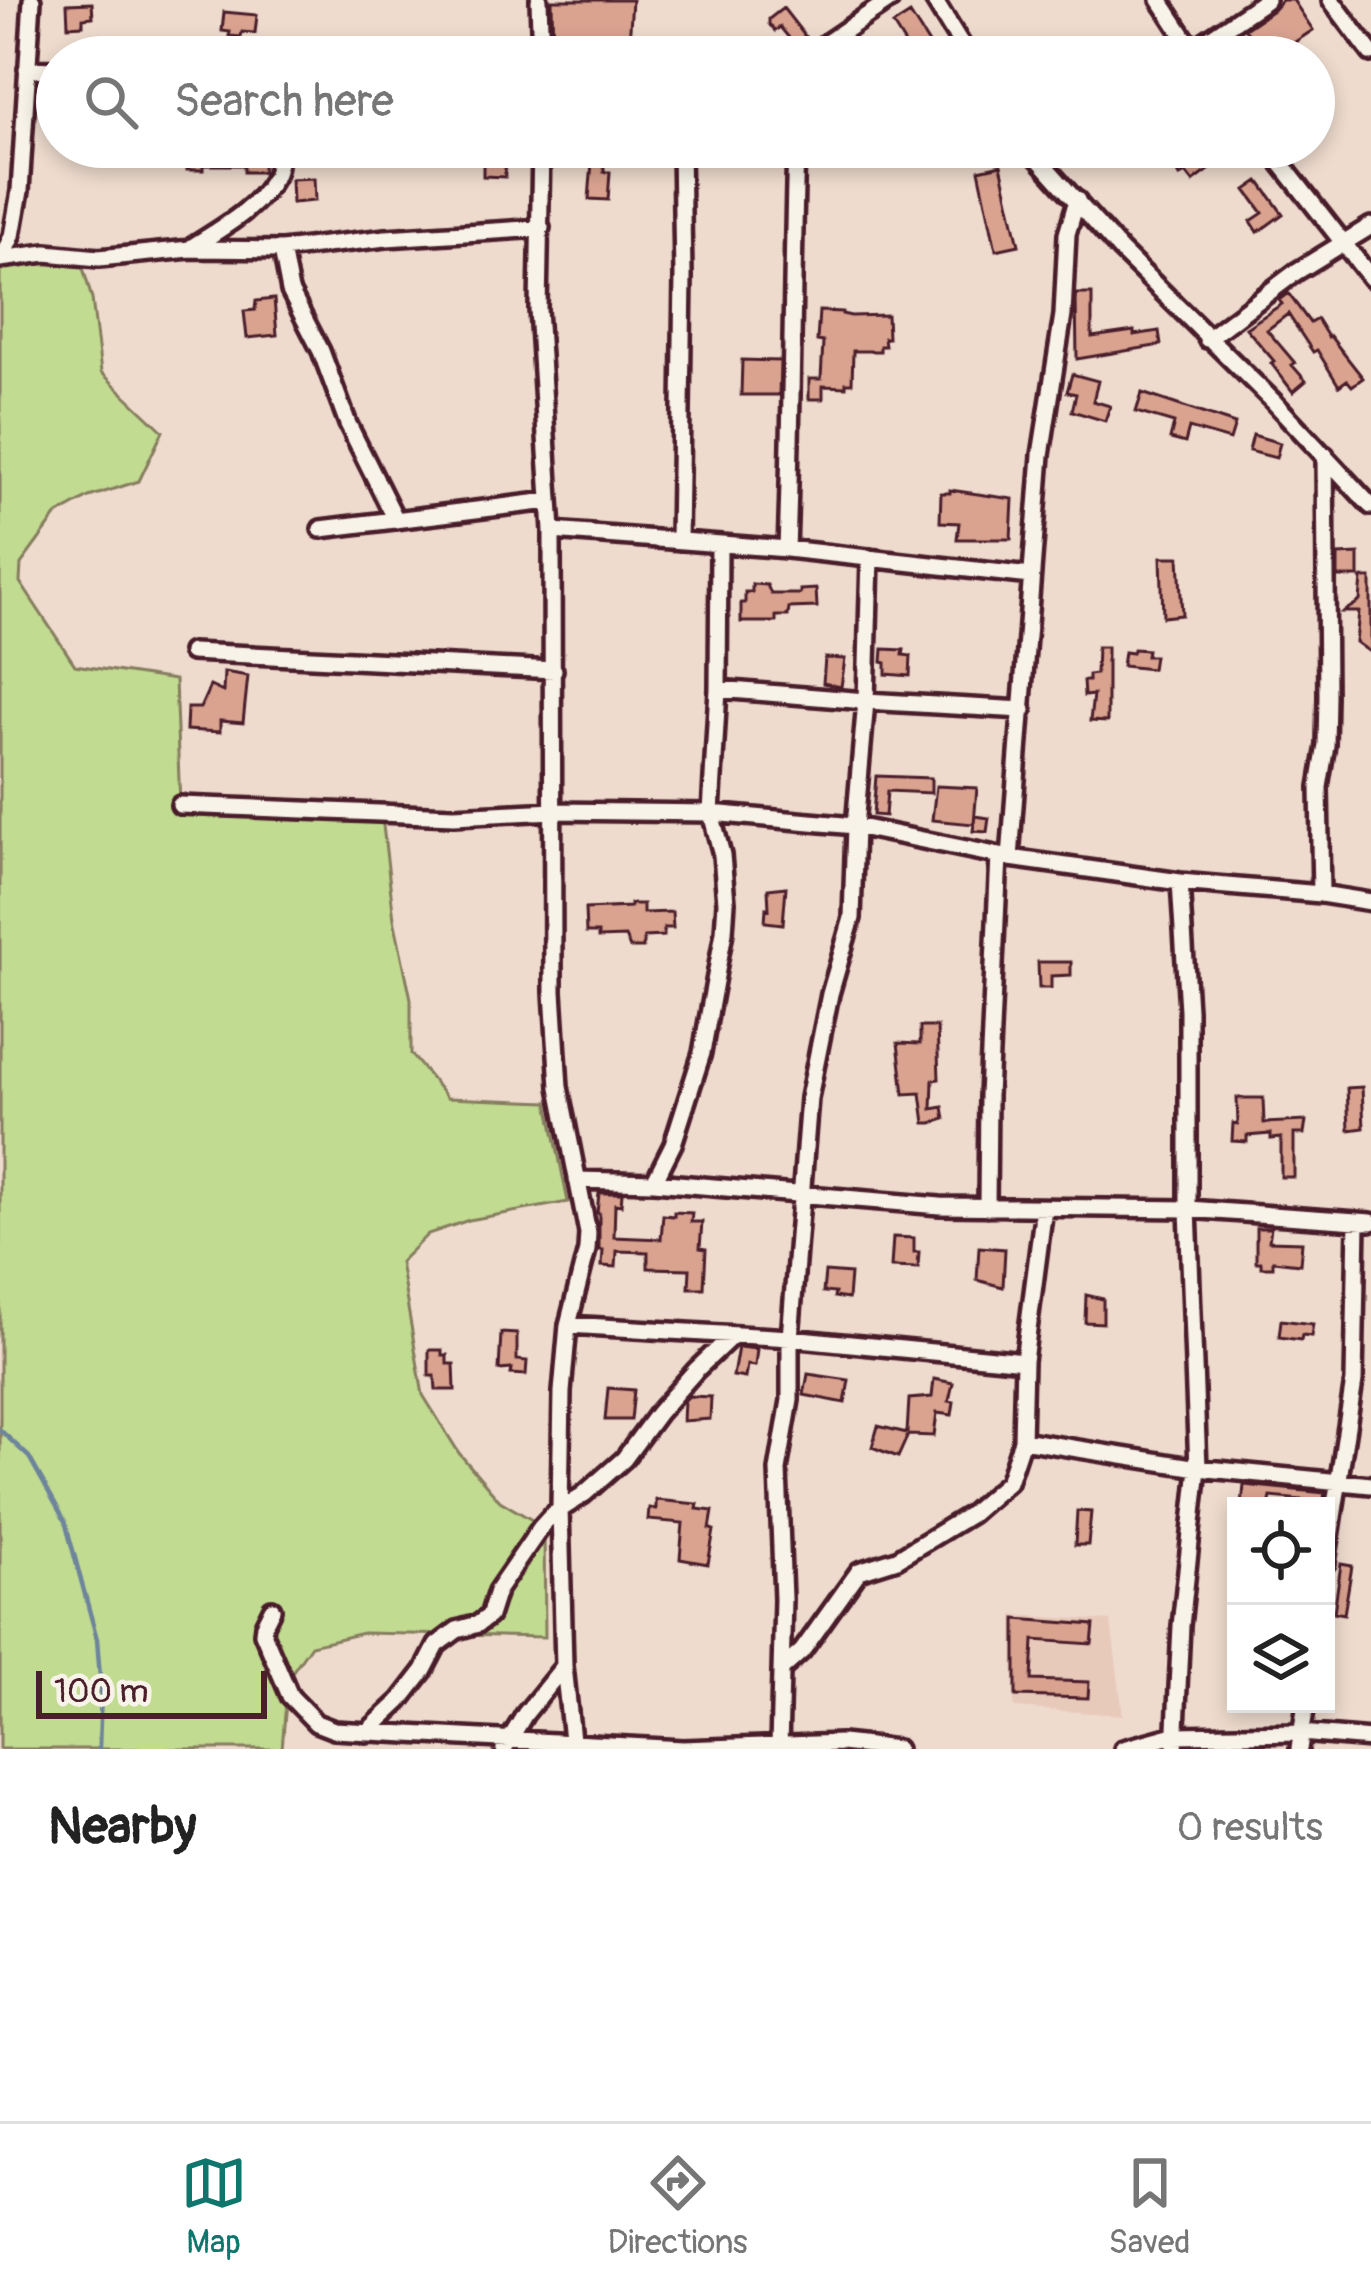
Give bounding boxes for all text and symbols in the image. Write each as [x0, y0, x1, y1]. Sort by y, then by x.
search box [36, 36, 1335, 168]
icon: search [78, 69, 144, 135]
text: Search here [174, 74, 394, 130]
map controls [1227, 1497, 1335, 1713]
button: locate [1227, 1497, 1335, 1605]
button: layers [1227, 1605, 1335, 1713]
scale bar [36, 1665, 267, 1718]
text: 100 m [54, 1671, 148, 1712]
text: Nearby [48, 1795, 196, 1859]
text: 0 results [1177, 1803, 1323, 1852]
tab: Map [181, 2150, 247, 2263]
tab: Directions [608, 2150, 748, 2263]
tab: Saved [1109, 2150, 1190, 2263]

